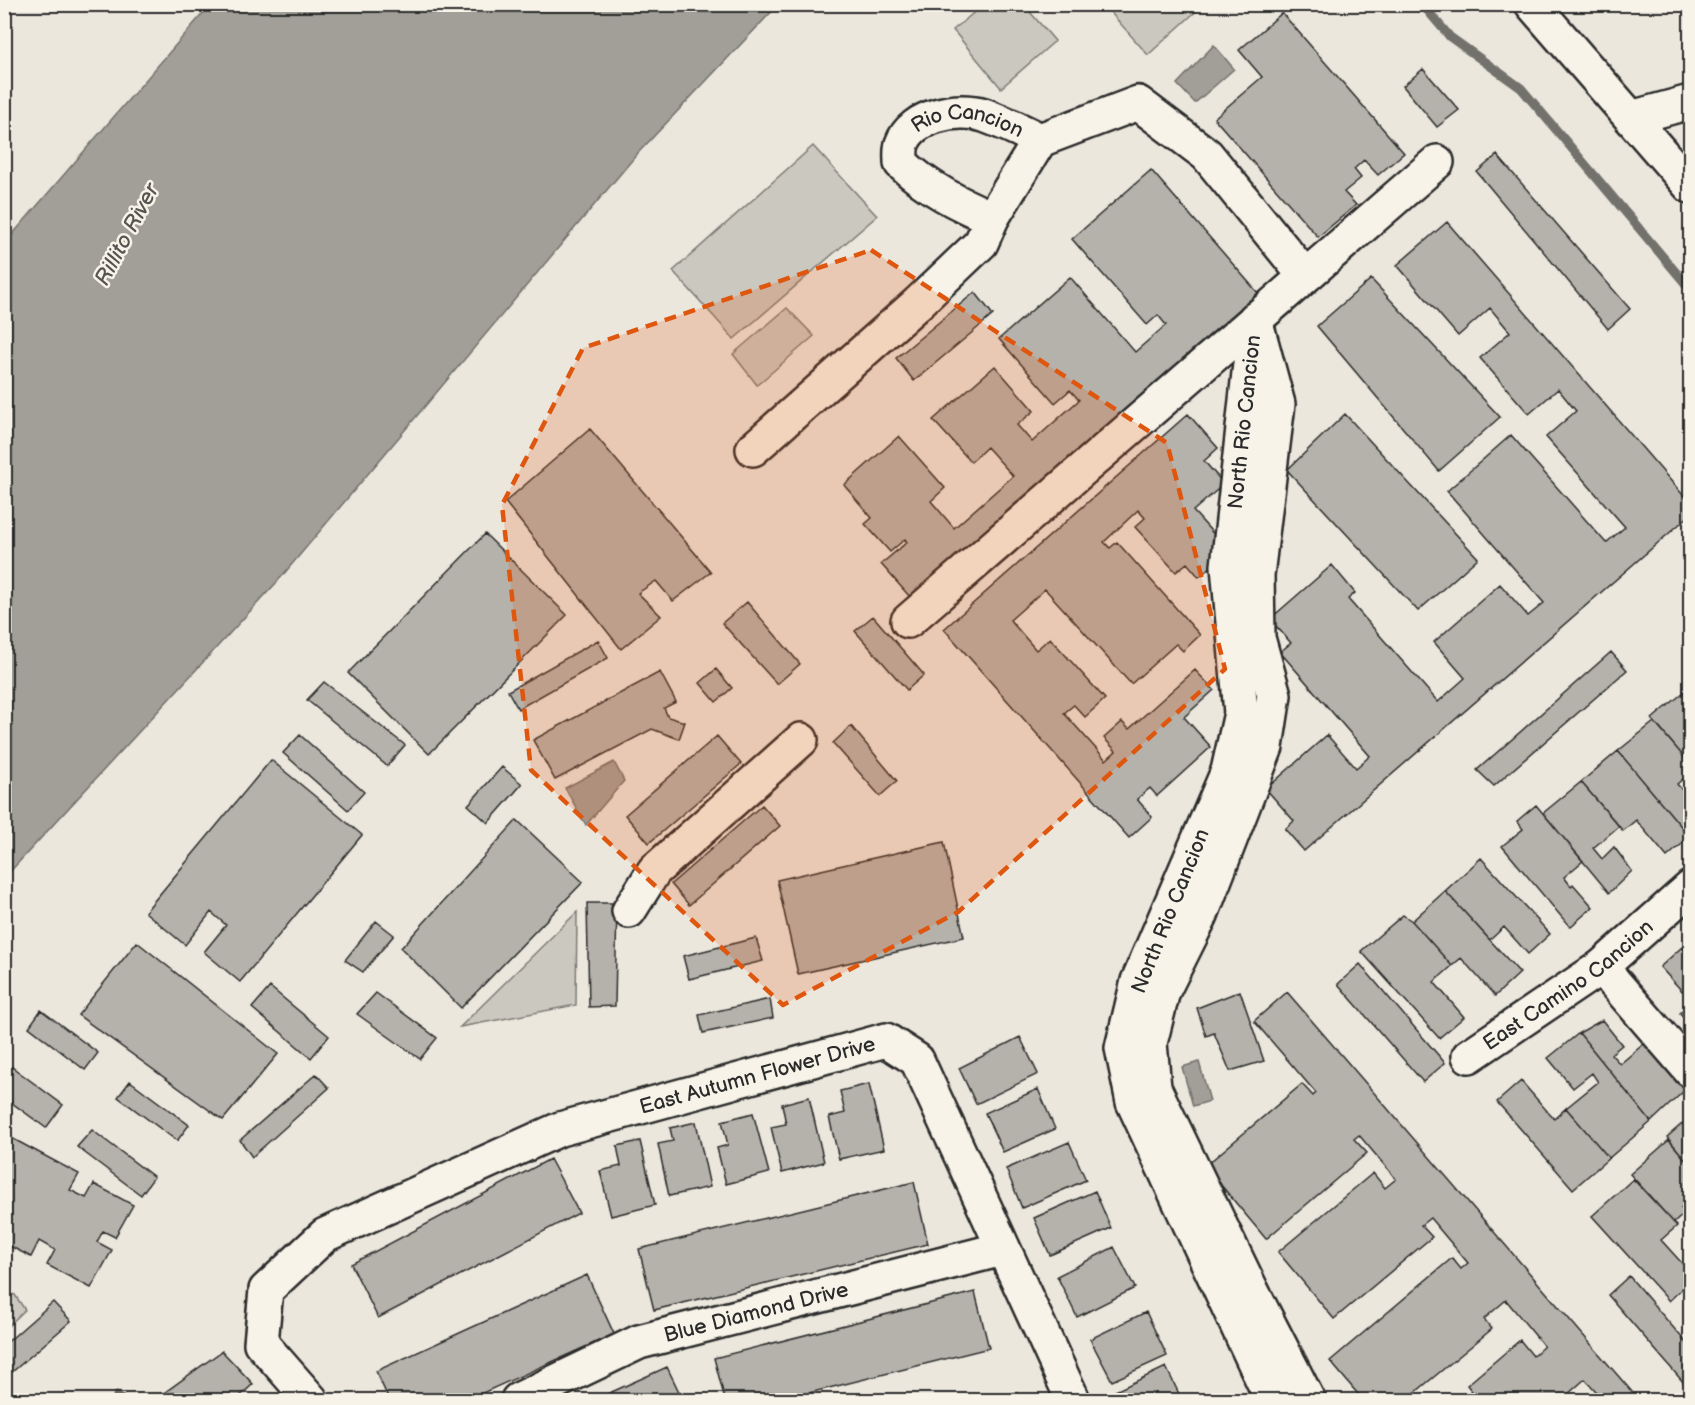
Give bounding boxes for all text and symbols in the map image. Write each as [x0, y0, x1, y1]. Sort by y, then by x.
street label: Rio Cancion [907, 100, 1027, 143]
water label: Rillito River [89, 177, 166, 290]
street label: North Rio Cancion [1223, 334, 1266, 510]
street label: North Rio Cancion [1126, 825, 1215, 997]
street label: East Camino Cancion [1478, 915, 1659, 1056]
street label: East Autumn Flower Drive [637, 1032, 878, 1120]
street label: Blue Diamond Drive [661, 1277, 851, 1348]

